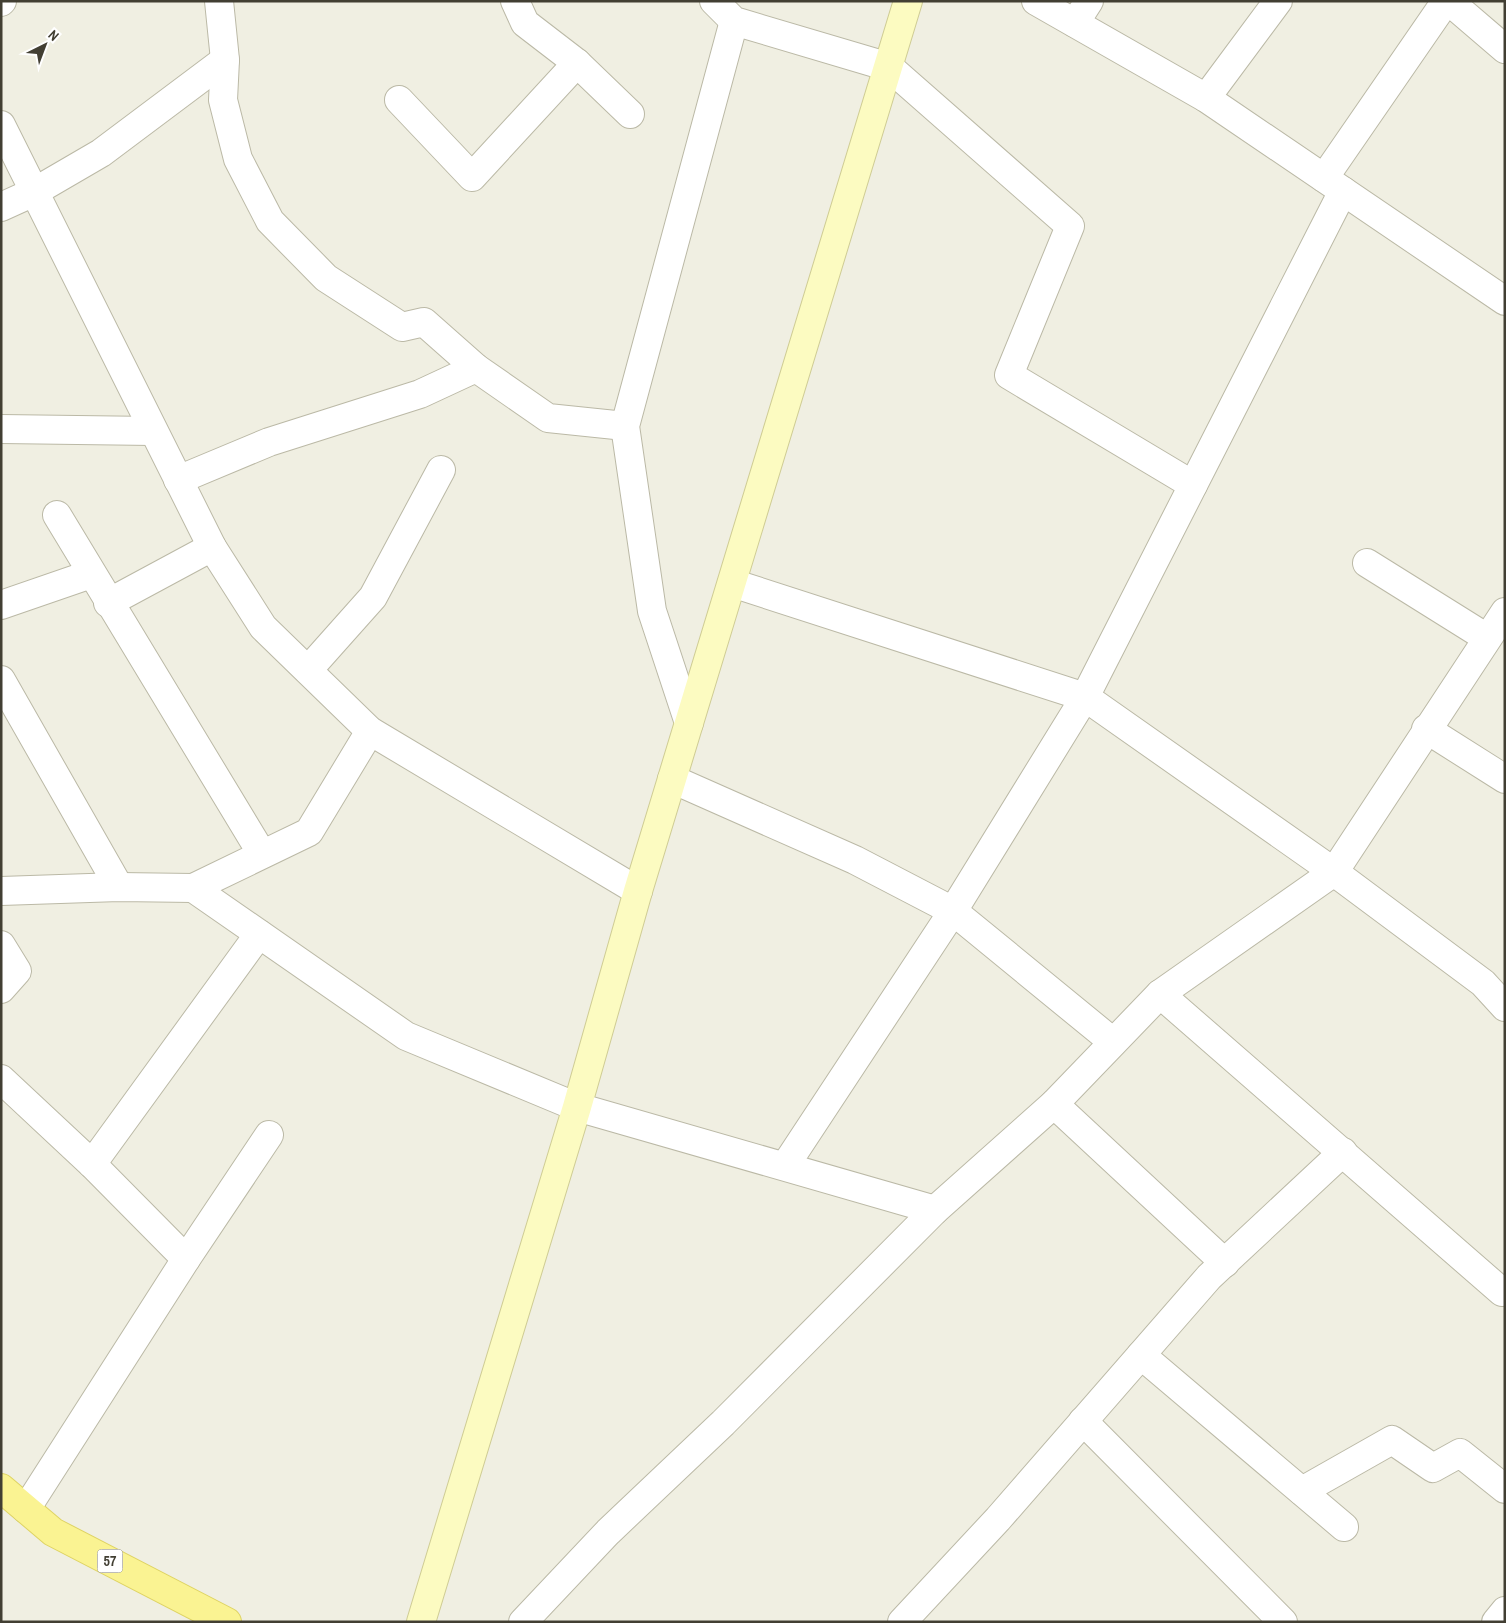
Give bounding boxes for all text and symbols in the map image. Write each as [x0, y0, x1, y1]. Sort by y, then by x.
north arrow [20, 20, 70, 70]
text: N [45, 26, 63, 45]
road number: 57 [98, 1550, 122, 1572]

